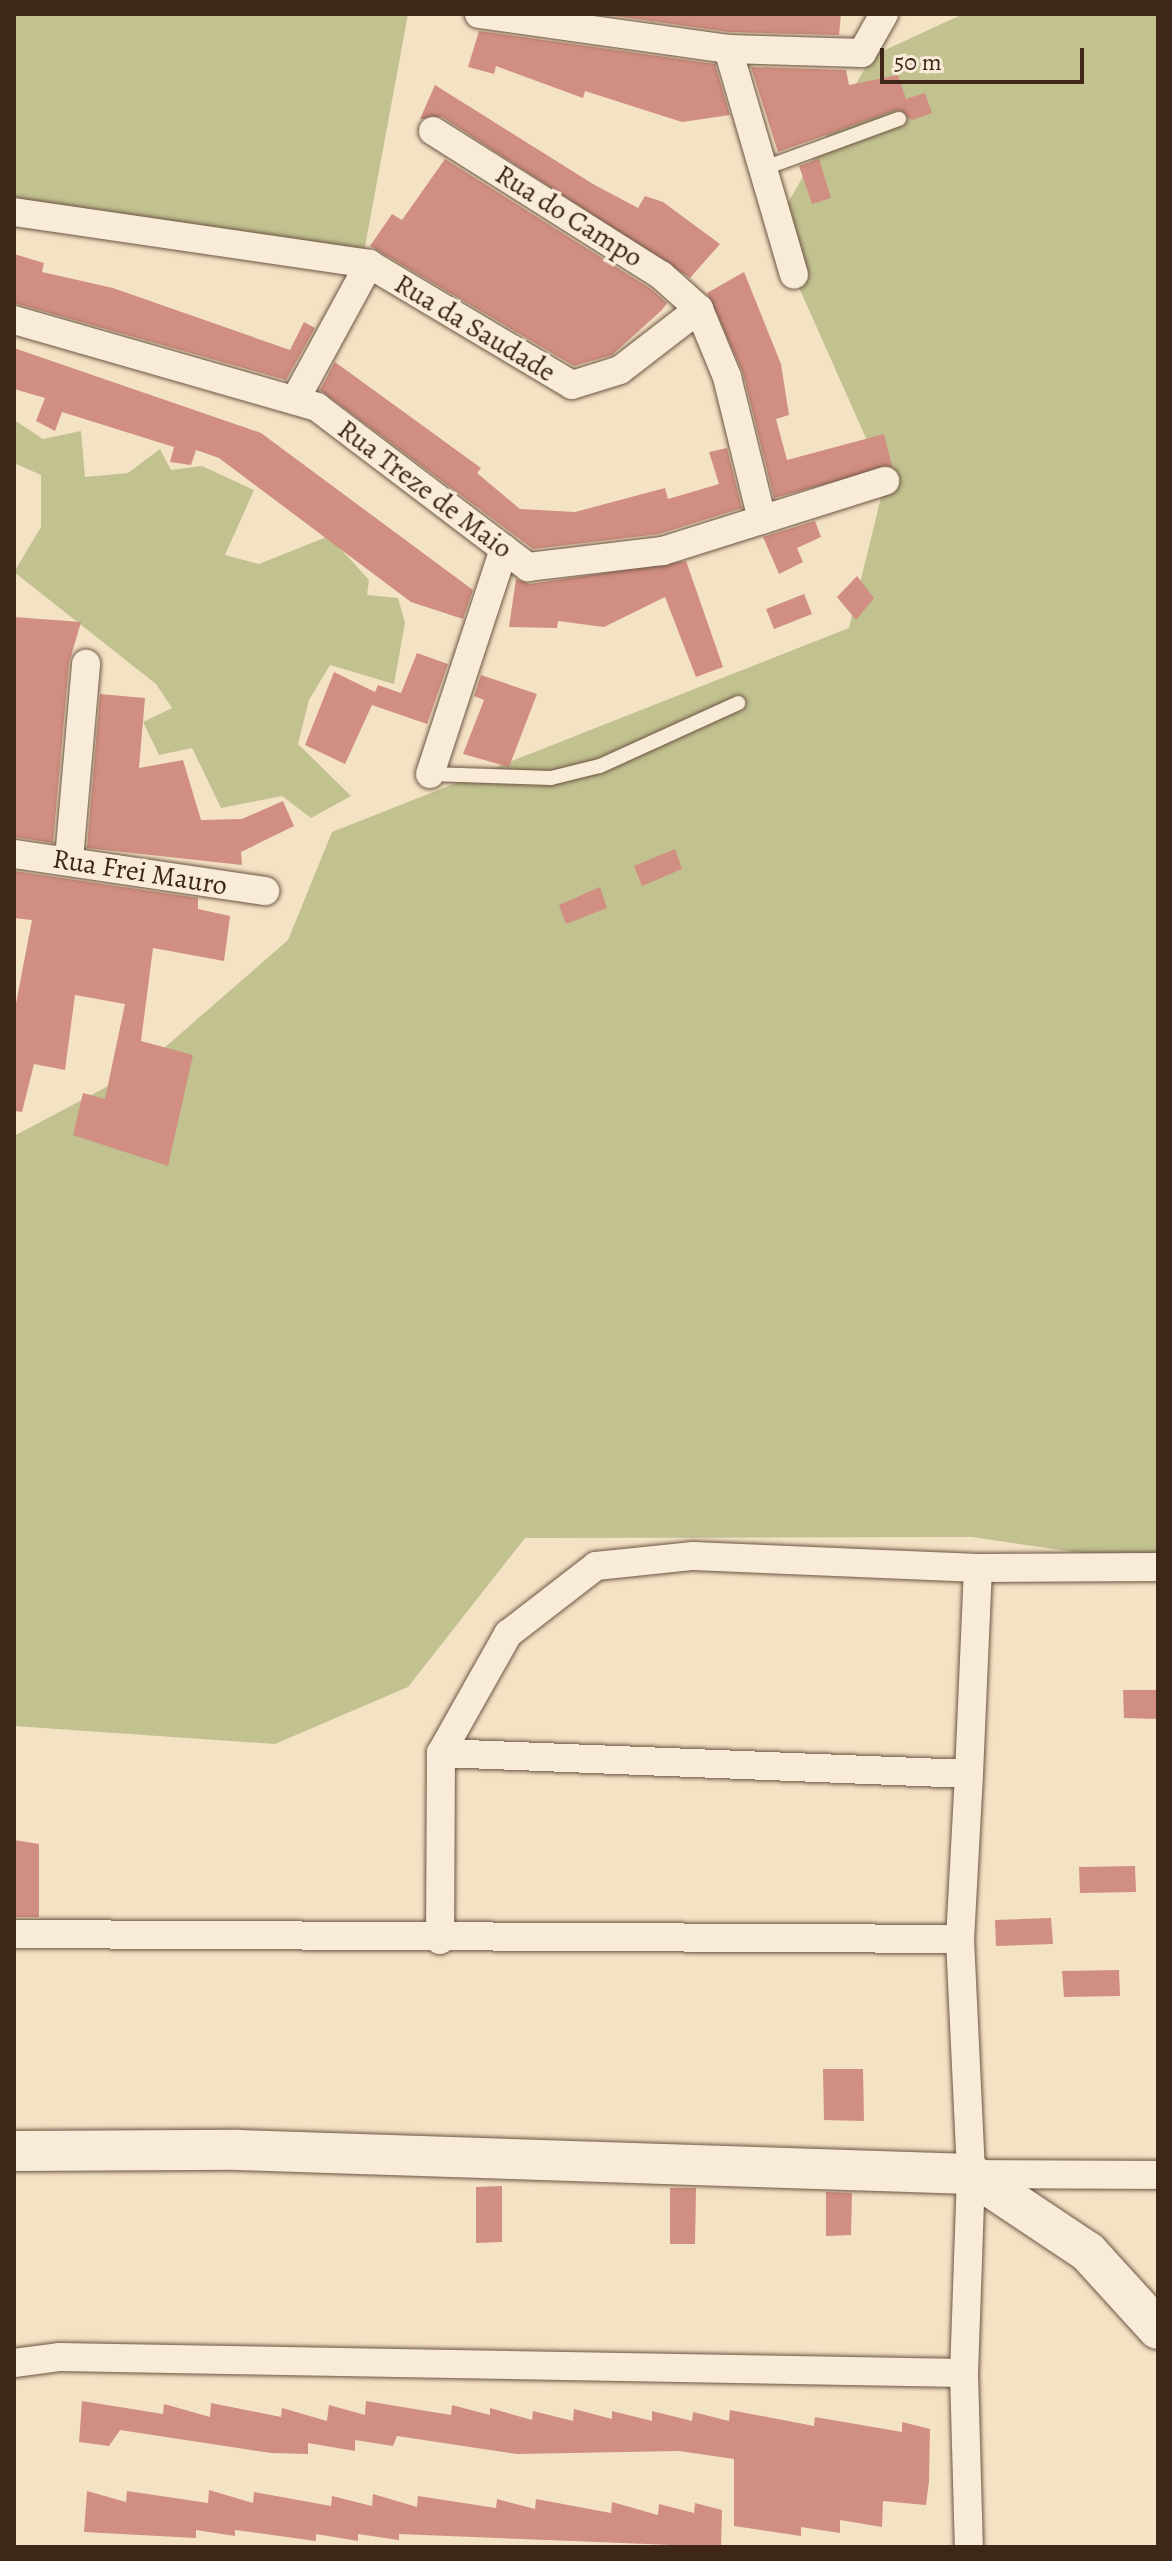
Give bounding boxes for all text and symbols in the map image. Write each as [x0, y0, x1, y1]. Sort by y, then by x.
scale bar [884, 32, 1088, 82]
text: 50 m [894, 46, 942, 78]
street label: Rua do Campo [489, 157, 649, 275]
street label: Rua da Saudade [388, 267, 562, 389]
street label: Rua Treze de Maio [331, 412, 519, 566]
street label: Rua Frei Mauro [50, 842, 230, 902]

